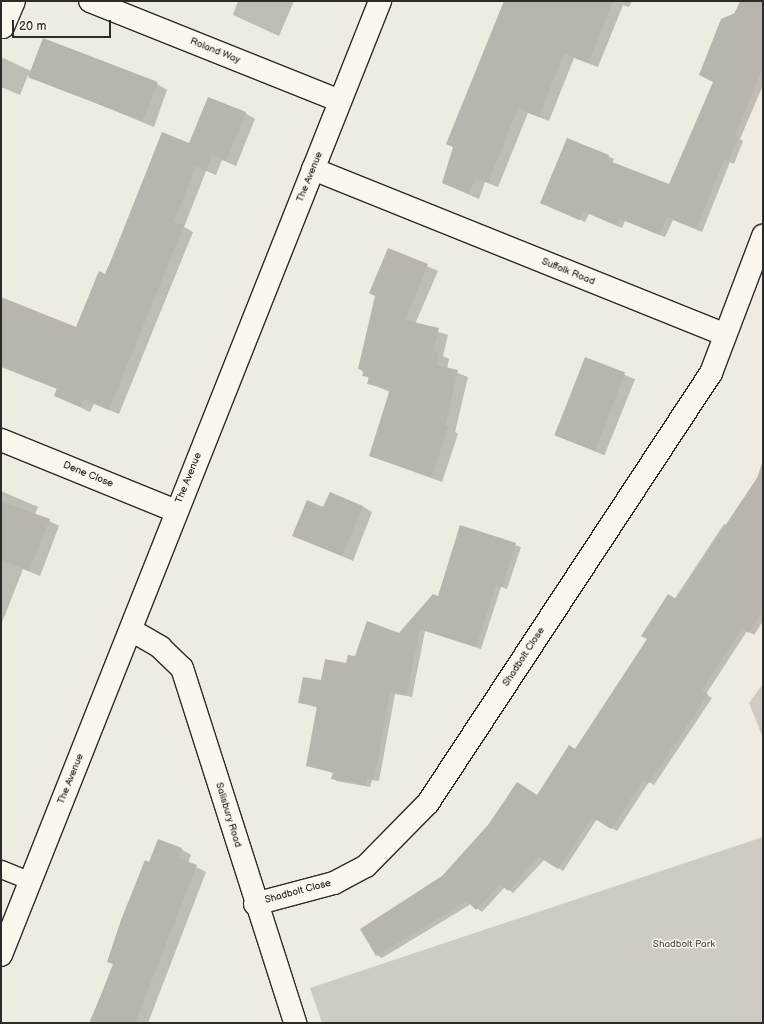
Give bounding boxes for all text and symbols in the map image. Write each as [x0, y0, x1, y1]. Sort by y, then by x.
scale bar [14, 12, 113, 38]
text: 20 m [19, 19, 46, 34]
street label: Roland Way [188, 35, 242, 67]
street label: The Avenue [294, 150, 326, 204]
street label: Suffolk Road [540, 256, 596, 288]
street label: The Avenue [173, 451, 205, 505]
street label: Dene Close [61, 459, 115, 491]
street label: Shadbolt Close [500, 625, 548, 689]
street label: The Avenue [55, 752, 87, 806]
street label: Salisbury Road [212, 781, 244, 849]
street label: Shadbolt Close [264, 877, 332, 907]
park label: Shadbolt Park [653, 939, 715, 951]

